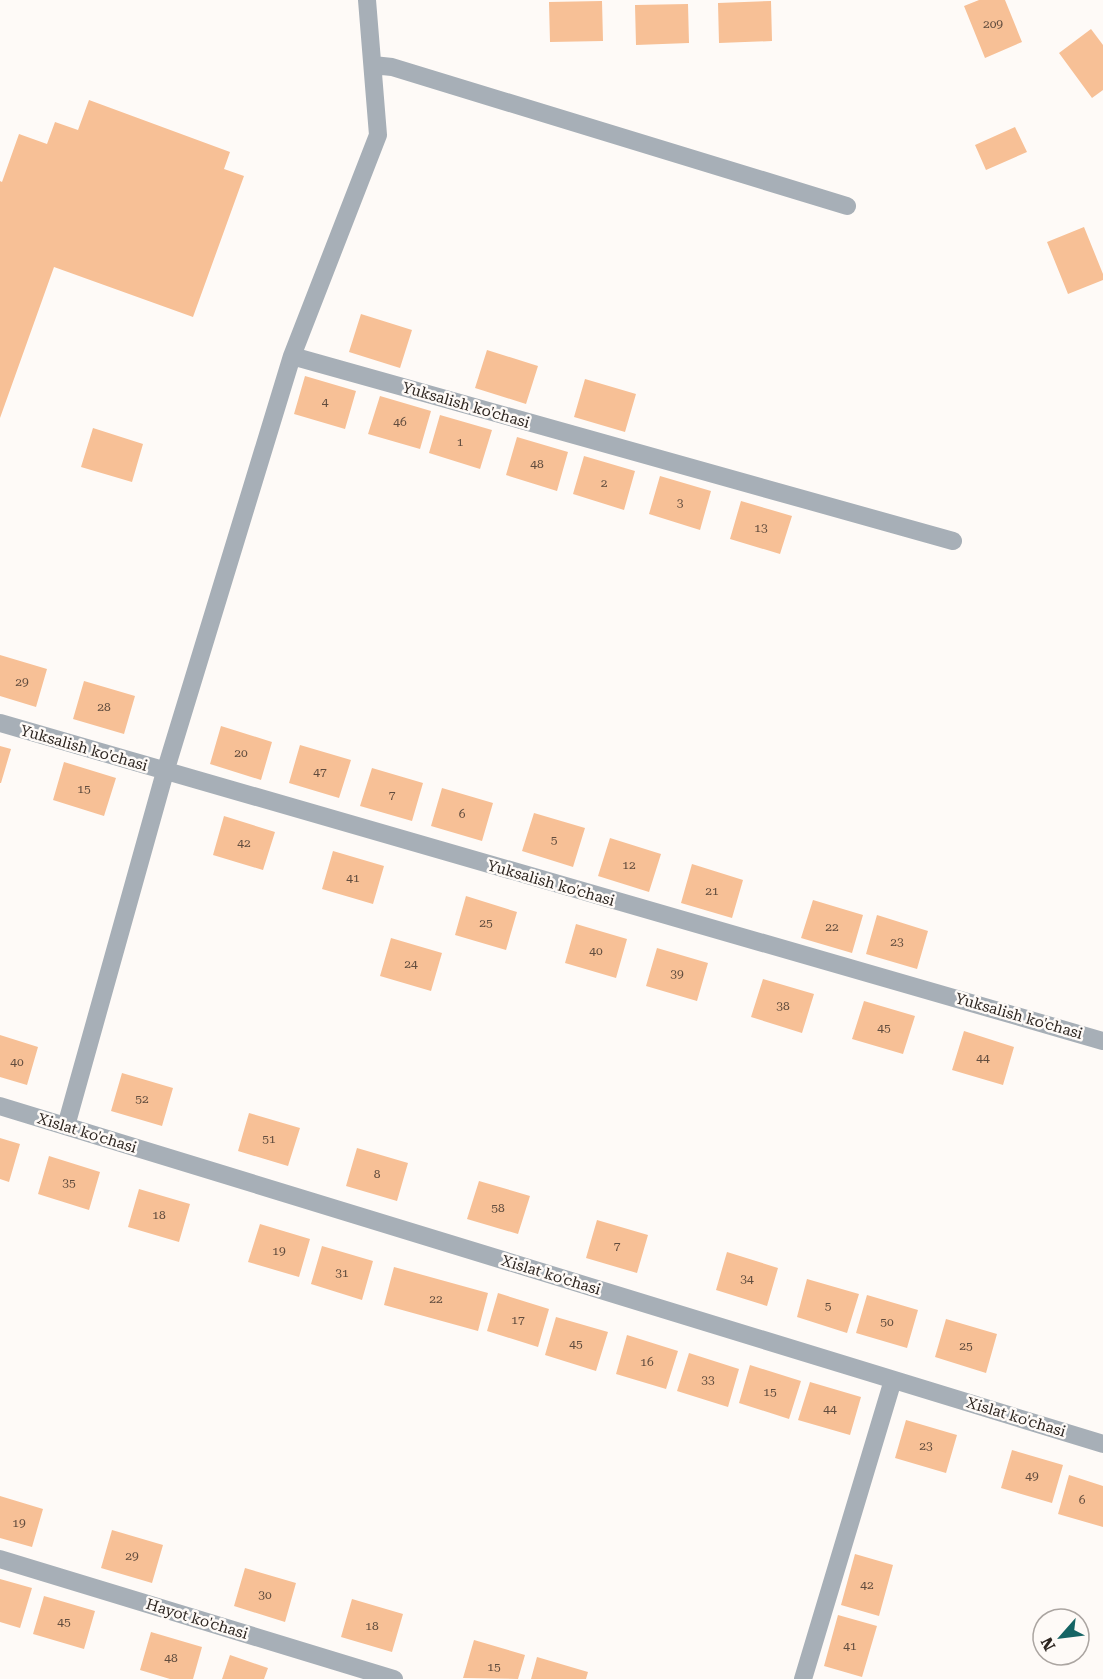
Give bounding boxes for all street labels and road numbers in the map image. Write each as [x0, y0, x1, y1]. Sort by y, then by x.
street label: Yuksalish ko'chasi [400, 378, 532, 432]
street label: Yuksalish ko'chasi [18, 721, 150, 775]
street label: Yuksalish ko'chasi [485, 856, 617, 910]
street label: Yuksalish ko'chasi [953, 989, 1085, 1043]
street label: Xislat ko'chasi [35, 1109, 139, 1157]
street label: Xislat ko'chasi [499, 1251, 603, 1299]
street label: Xislat ko'chasi [964, 1393, 1068, 1441]
street label: Hayot ko'chasi [144, 1595, 250, 1643]

